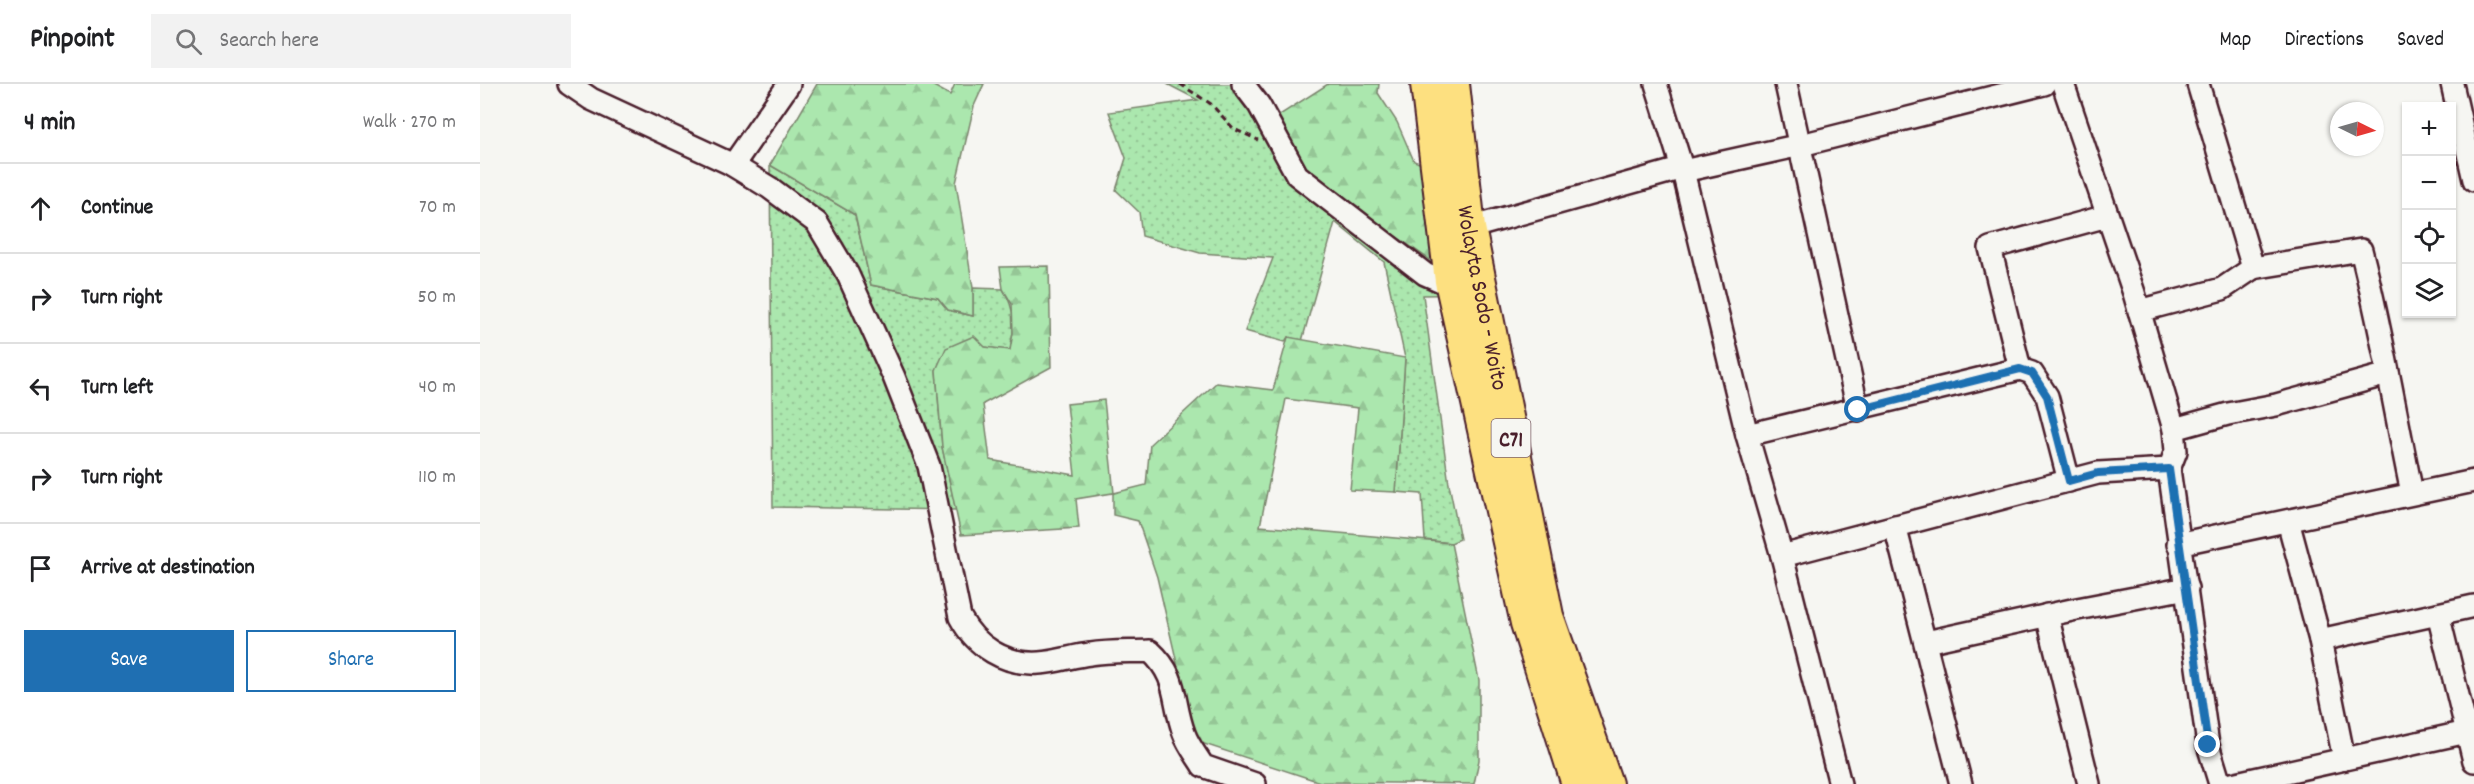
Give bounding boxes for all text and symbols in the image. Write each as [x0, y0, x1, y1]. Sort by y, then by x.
search box [151, 14, 571, 68]
text: Pinpoint [30, 21, 115, 61]
icon: search [172, 25, 205, 58]
text: Search here [220, 26, 319, 57]
text: Map [2220, 26, 2251, 56]
text: Directions [2284, 26, 2364, 56]
text: Saved [2397, 26, 2444, 56]
north arrow [2330, 102, 2384, 156]
map controls [2402, 102, 2456, 318]
button: + [2402, 102, 2456, 156]
text: 4 min [24, 105, 75, 142]
text: Walk · 270 m [363, 109, 456, 137]
button: − [2402, 156, 2456, 210]
icon: ahead [24, 192, 57, 225]
text: Continue [81, 193, 153, 224]
text: 70 m [419, 194, 456, 222]
street label: Wolayta Sodo - Woito [1447, 204, 1515, 394]
button: locate [2402, 210, 2456, 264]
button: layers [2402, 264, 2456, 318]
icon: right [24, 282, 57, 315]
text: Turn right [81, 283, 163, 314]
text: 50 m [418, 284, 456, 312]
icon: left [24, 372, 57, 405]
text: Turn left [81, 373, 153, 404]
text: 40 m [418, 374, 456, 402]
route start [1844, 396, 1870, 422]
road number: C71 [1492, 419, 1530, 457]
icon: right [24, 462, 57, 495]
text: Turn right [81, 463, 163, 494]
text: 110 m [418, 464, 456, 492]
icon: arrive [24, 552, 57, 585]
text: Arrive at destination [81, 553, 255, 584]
button: Save [24, 630, 234, 692]
button: Share [246, 630, 456, 692]
route end [2194, 731, 2220, 757]

